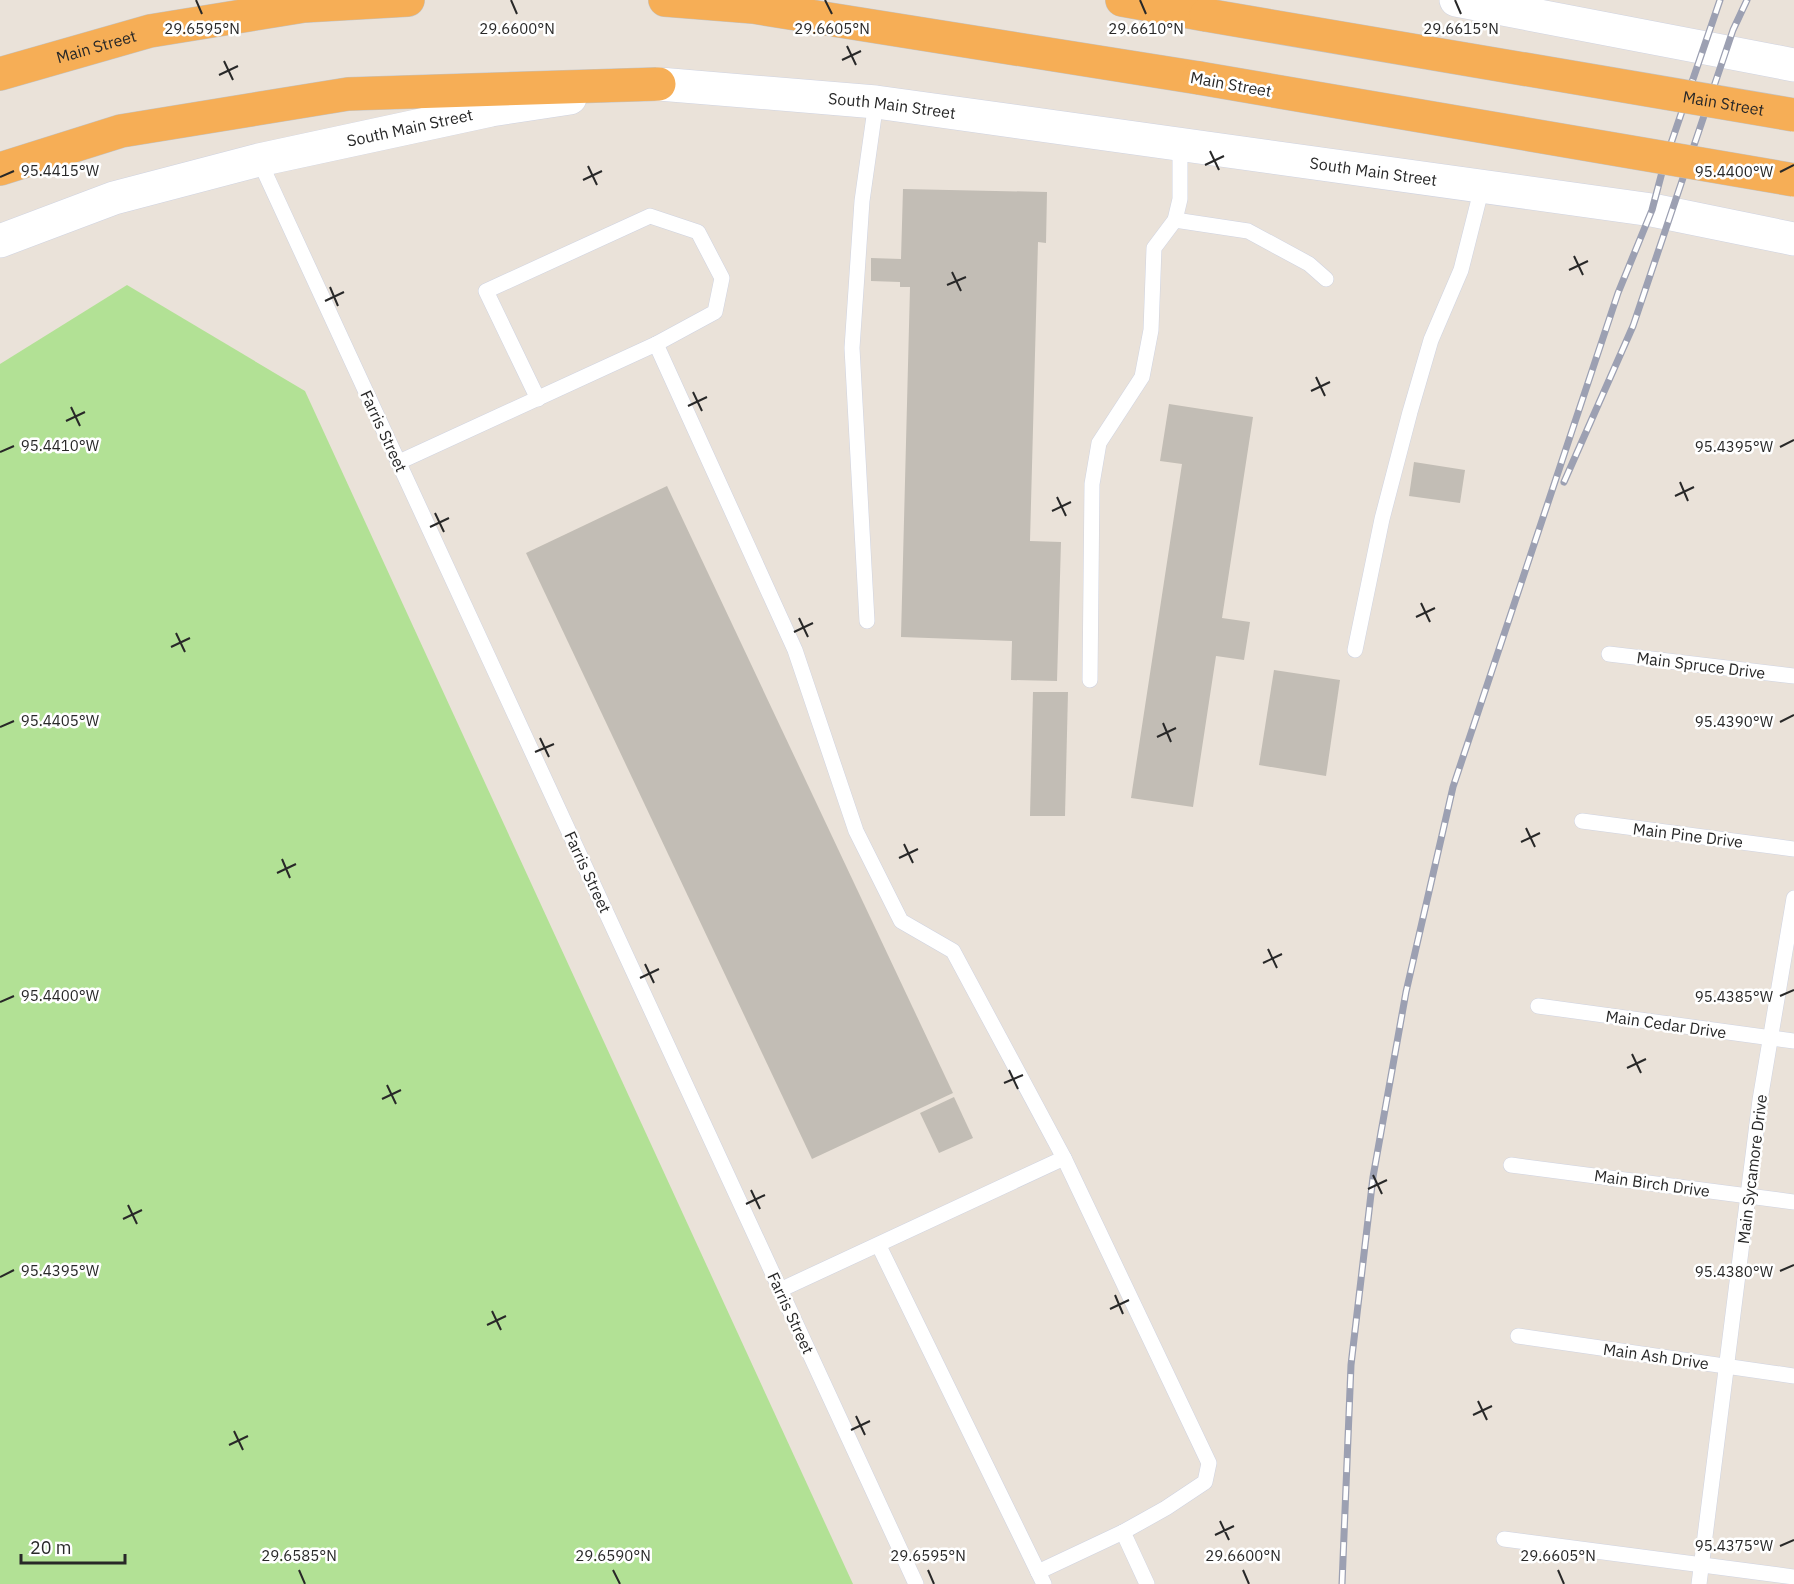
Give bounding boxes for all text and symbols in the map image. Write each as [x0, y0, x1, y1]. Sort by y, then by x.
text: 29.6595°N [164, 19, 240, 38]
text: 29.6600°N [479, 19, 555, 38]
text: 29.6605°N [794, 19, 870, 38]
text: 29.6610°N [1108, 19, 1184, 38]
text: 29.6615°N [1423, 19, 1499, 38]
street label: Main Street [54, 25, 138, 67]
street label: Main Street [1189, 67, 1273, 101]
street label: Main Street [1681, 86, 1766, 120]
street label: South Main Street [827, 88, 957, 123]
street label: South Main Street [345, 104, 475, 151]
street label: South Main Street [1309, 152, 1438, 190]
text: 95.4415°W [21, 161, 100, 180]
text: 95.4400°W [1695, 162, 1774, 181]
street label: Farris Street [356, 387, 412, 475]
text: 95.4410°W [21, 436, 100, 455]
text: 95.4395°W [1695, 437, 1774, 456]
street label: Main Spruce Drive [1635, 647, 1767, 683]
text: 95.4405°W [21, 711, 100, 730]
text: 95.4390°W [1695, 712, 1774, 731]
street label: Main Pine Drive [1632, 818, 1744, 852]
street label: Farris Street [560, 828, 616, 916]
text: 95.4400°W [21, 986, 100, 1005]
text: 95.4385°W [1695, 987, 1774, 1006]
street label: Main Cedar Drive [1604, 1006, 1728, 1042]
street label: Main Sycamore Drive [1733, 1093, 1771, 1245]
street label: Main Birch Drive [1593, 1165, 1711, 1201]
text: 95.4395°W [21, 1261, 100, 1280]
text: 95.4380°W [1695, 1262, 1774, 1281]
street label: Farris Street [763, 1269, 819, 1357]
street label: Main Ash Drive [1602, 1339, 1710, 1373]
scale bar [21, 1527, 124, 1565]
text: 20 m [30, 1536, 72, 1559]
text: 95.4375°W [1695, 1536, 1774, 1555]
text: 29.6585°N [261, 1546, 337, 1565]
text: 29.6590°N [575, 1546, 651, 1565]
text: 29.6595°N [890, 1546, 966, 1565]
text: 29.6600°N [1205, 1546, 1281, 1565]
text: 29.6605°N [1520, 1546, 1596, 1565]

